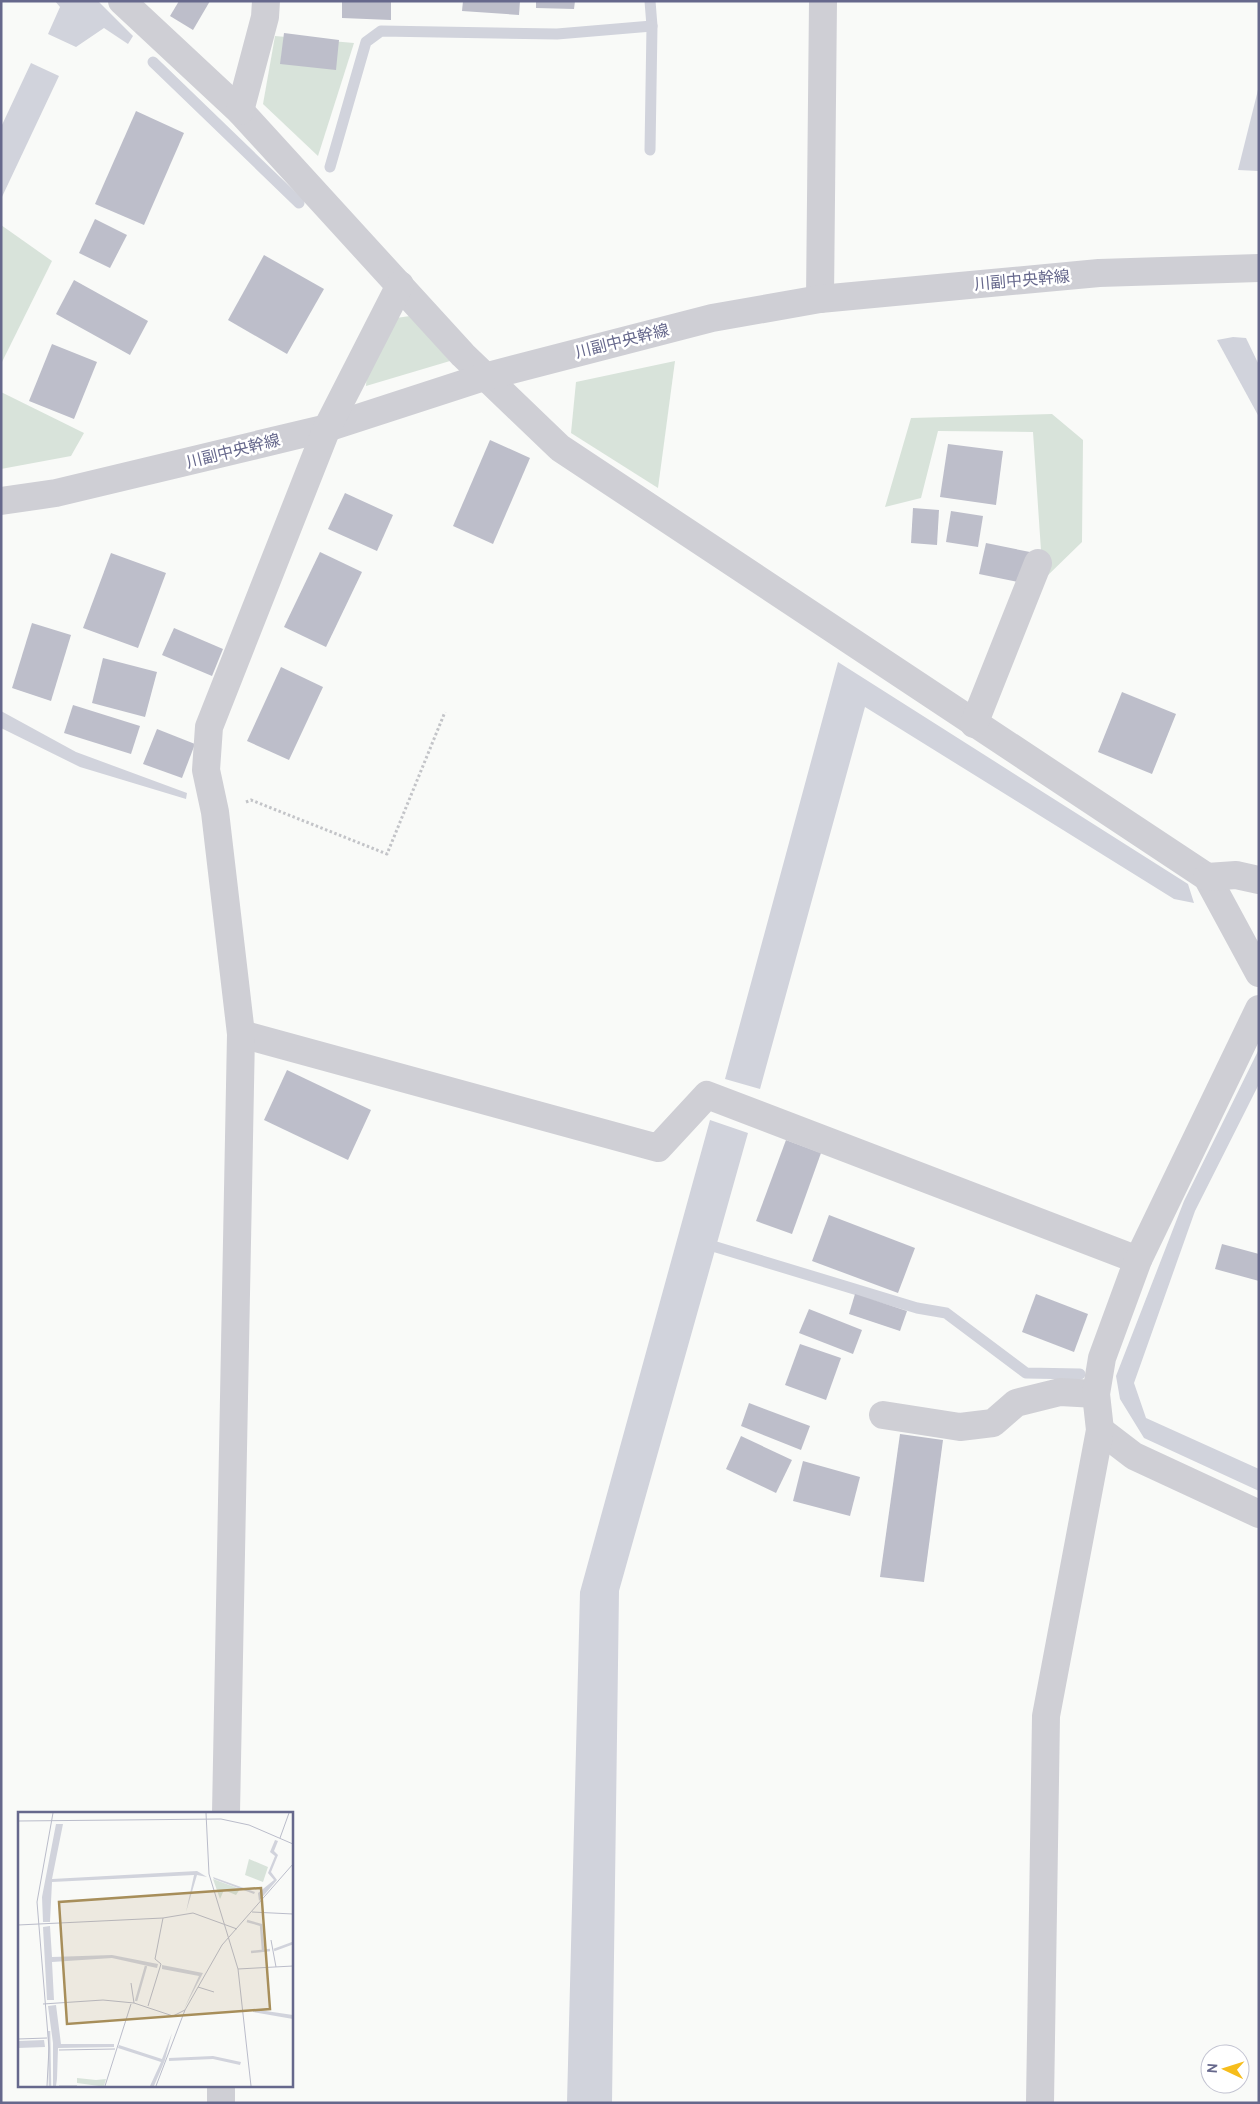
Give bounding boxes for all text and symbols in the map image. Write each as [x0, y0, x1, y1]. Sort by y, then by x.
street label: 川副中央幹線 [973, 266, 1071, 294]
street label: 川副中央幹線 [573, 320, 671, 362]
street label: 川副中央幹線 [184, 430, 282, 472]
inset map [18, 1812, 292, 2086]
north arrow [1200, 2044, 1250, 2094]
text: N [1203, 2063, 1221, 2074]

